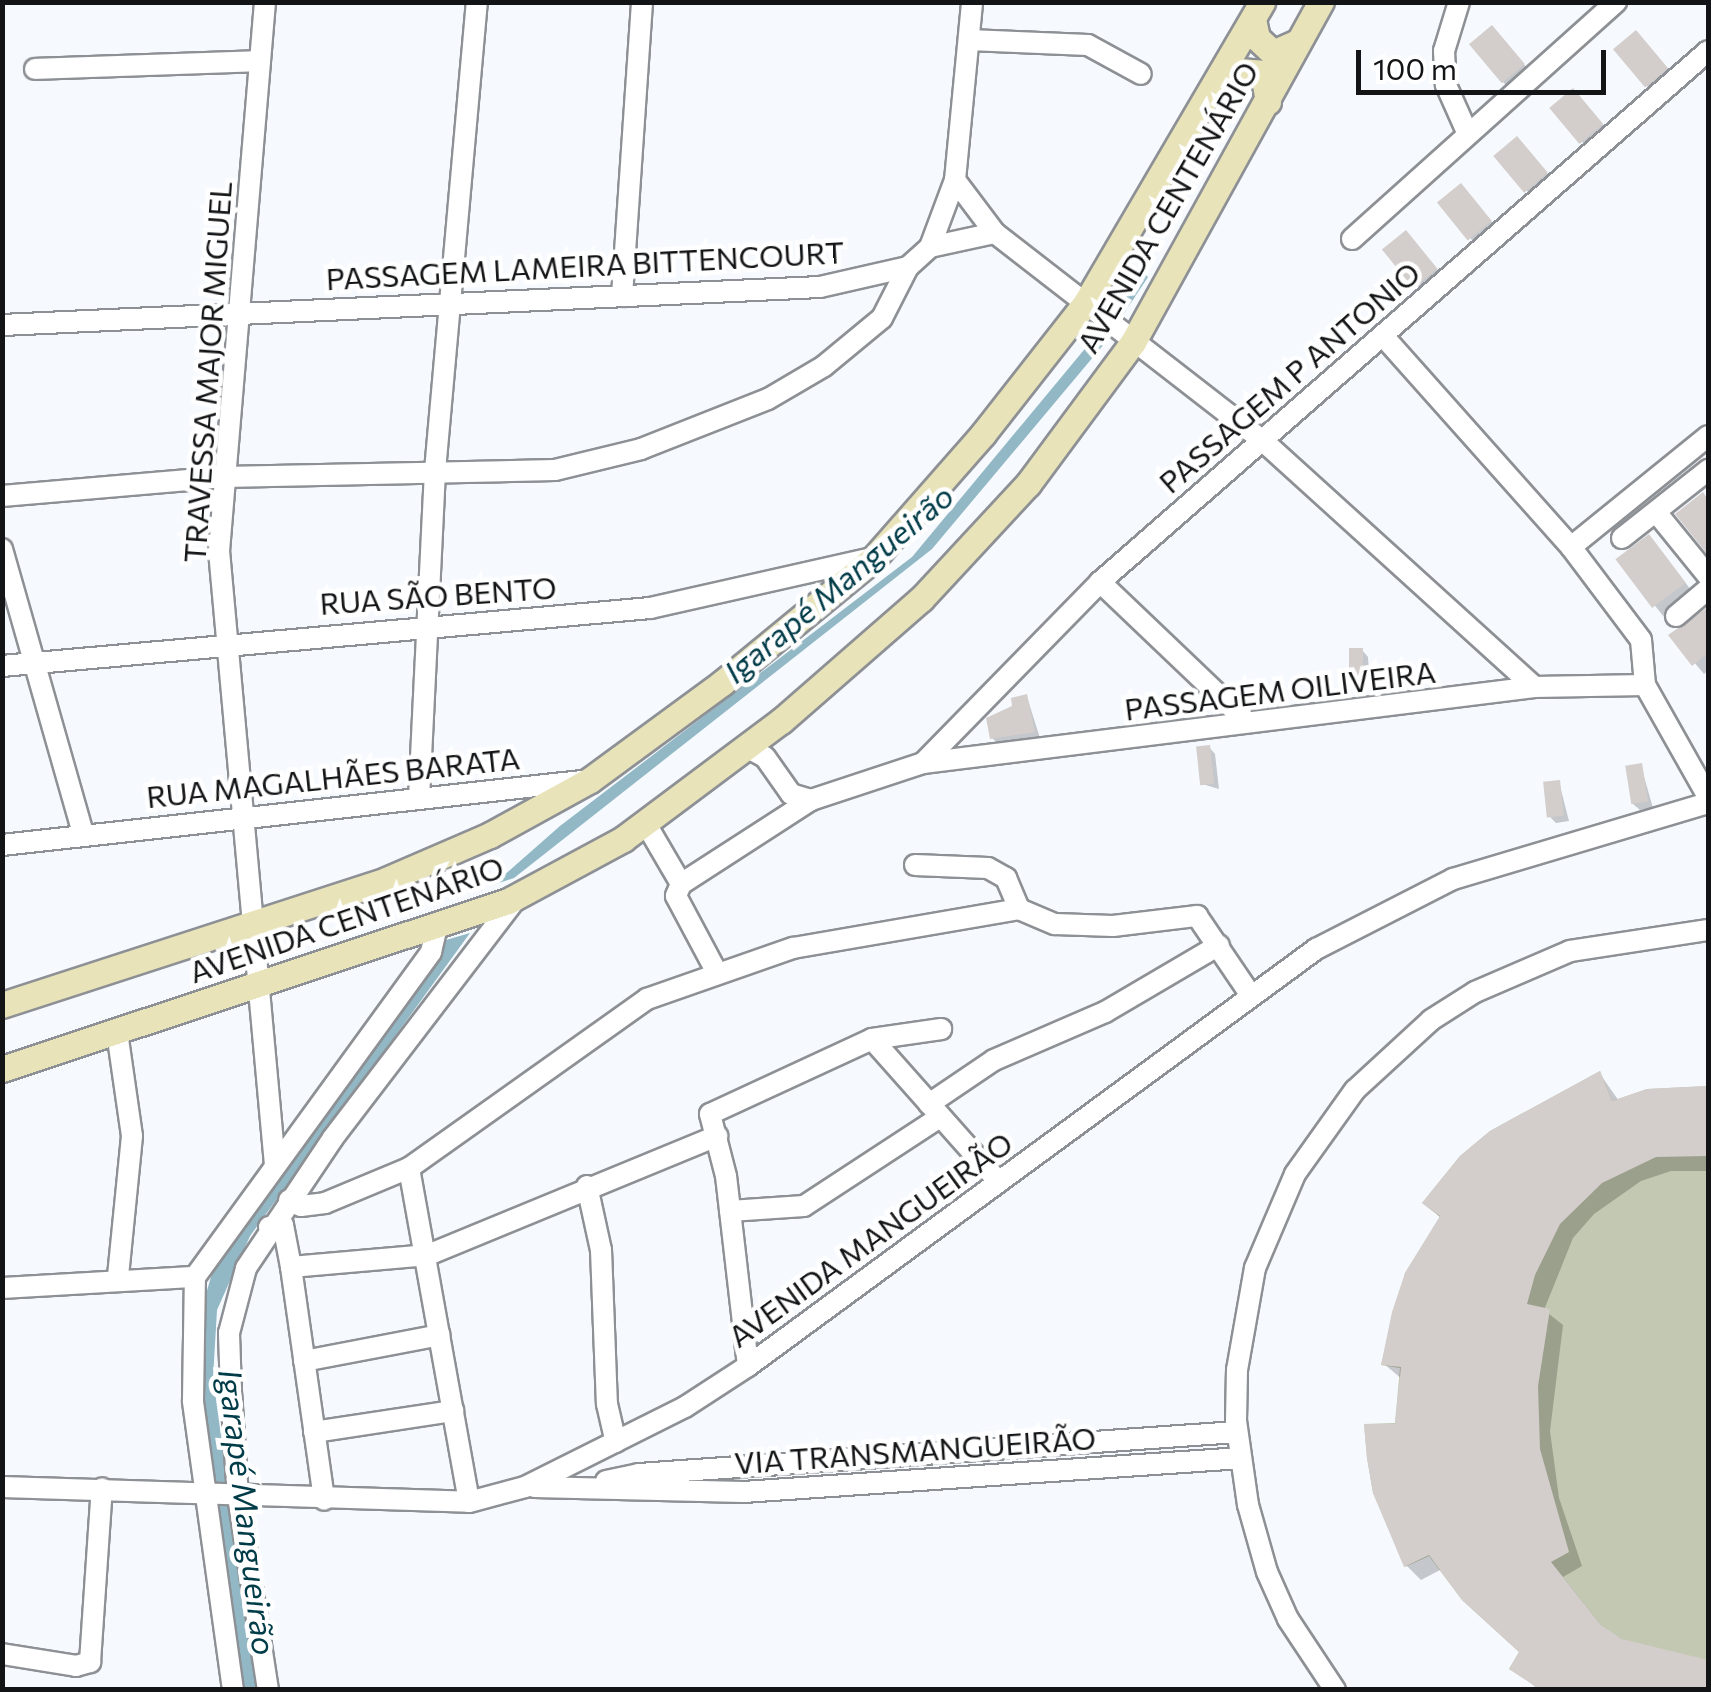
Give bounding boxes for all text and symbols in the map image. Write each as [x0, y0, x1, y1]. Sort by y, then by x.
scale bar [1361, 30, 1611, 92]
text: 100 m [1373, 49, 1457, 86]
street label: AVENIDA CENTENÁRIO [1069, 55, 1265, 359]
street label: TRAVESSA MAJOR MIGUEL [176, 180, 238, 564]
street label: PASSAGEM LAMEIRA BITTENCOURT [325, 233, 845, 297]
street label: PASSAGEM P ANTONIO [1151, 254, 1427, 500]
water label: Igarapé Mangueirão [715, 476, 961, 690]
street label: RUA SÃO BENTO [318, 569, 558, 621]
street label: PASSAGEM OILIVEIRA [1122, 653, 1438, 727]
street label: RUA MAGALHÃES BARATA [145, 739, 521, 815]
street label: AVENIDA CENTENÁRIO [184, 848, 508, 990]
street label: AVENIDA MANGUEIRÃO [721, 1124, 1019, 1354]
water label: Igarapé Mangueirão [211, 1367, 285, 1657]
street label: VIA TRANSMANGUEIRÃO [733, 1419, 1097, 1481]

